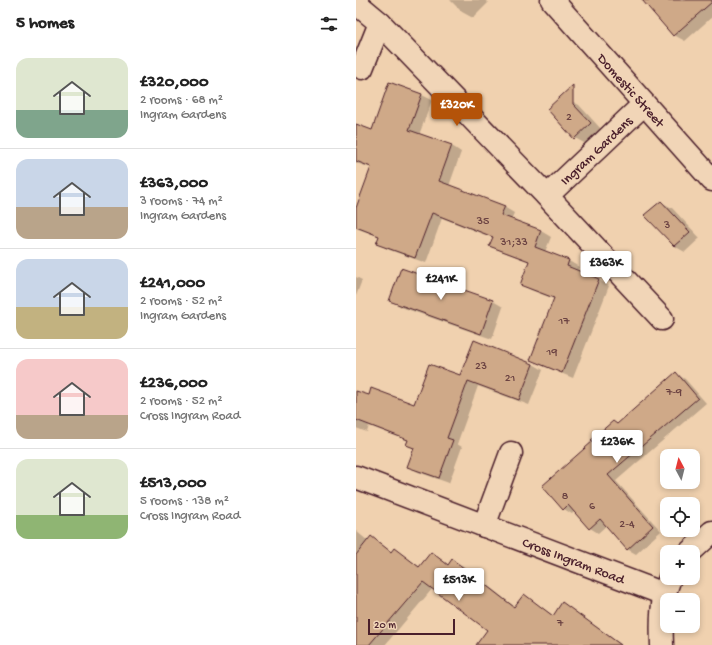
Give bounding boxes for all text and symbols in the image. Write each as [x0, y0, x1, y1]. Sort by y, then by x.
icon: filters [318, 13, 340, 35]
text: 5 homes [16, 14, 74, 34]
street label: Domestic Street [592, 50, 668, 133]
text: £320,000 [140, 73, 209, 93]
icon: home [48, 74, 96, 122]
text: 2 rooms · 68 m² [140, 93, 223, 108]
pin: £320K [429, 93, 485, 127]
text: £320K [440, 98, 474, 113]
text: Ingram Gardens [140, 108, 226, 123]
house number: 2 [566, 111, 572, 125]
street label: Ingram Gardens [558, 113, 637, 190]
text: £363,000 [140, 174, 208, 194]
icon: home [48, 175, 96, 223]
text: 3 rooms · 74 m² [140, 194, 223, 209]
text: Ingram Gardens [140, 209, 226, 224]
house number: 35 [476, 215, 489, 229]
house number: 3 [663, 219, 670, 233]
house number: 31;33 [499, 236, 528, 250]
pin: £363K [578, 251, 634, 285]
text: £363K [589, 256, 623, 271]
pin: £241K [413, 267, 469, 301]
text: £241K [426, 272, 456, 287]
text: £241,000 [140, 274, 205, 294]
icon: home [48, 275, 96, 323]
text: 2 rooms · 52 m² [140, 294, 222, 309]
text: Ingram Gardens [140, 309, 226, 324]
house number: 17 [557, 315, 570, 329]
house number: 19 [546, 346, 557, 360]
house number: 23 [475, 360, 487, 374]
house number: 21 [505, 372, 516, 386]
text: £236,000 [140, 374, 208, 394]
icon: home [48, 375, 96, 423]
house number: 7-9 [665, 386, 682, 400]
text: 2 rooms · 52 m² [140, 394, 222, 409]
text: Cross Ingram Road [140, 409, 240, 424]
pin: £236K [589, 430, 645, 464]
text: £236K [601, 435, 633, 450]
north arrow [660, 449, 700, 489]
map controls [660, 449, 700, 633]
text: £513,000 [140, 474, 206, 494]
icon: home [48, 475, 96, 523]
house number: 8 [562, 490, 569, 504]
text: 5 rooms · 138 m² [140, 494, 229, 509]
button: locate [660, 497, 700, 537]
house number: 6 [589, 500, 596, 514]
text: Cross Ingram Road [140, 509, 240, 524]
house number: 2-4 [619, 518, 635, 532]
street label: Cross Ingram Road [519, 535, 628, 590]
button: + [660, 545, 700, 585]
pin: £513K [431, 568, 487, 602]
text: £513K [443, 573, 475, 588]
button: − [660, 593, 700, 633]
scale bar [368, 617, 455, 636]
house number: 7 [556, 617, 564, 631]
text: 20 m [374, 620, 396, 632]

